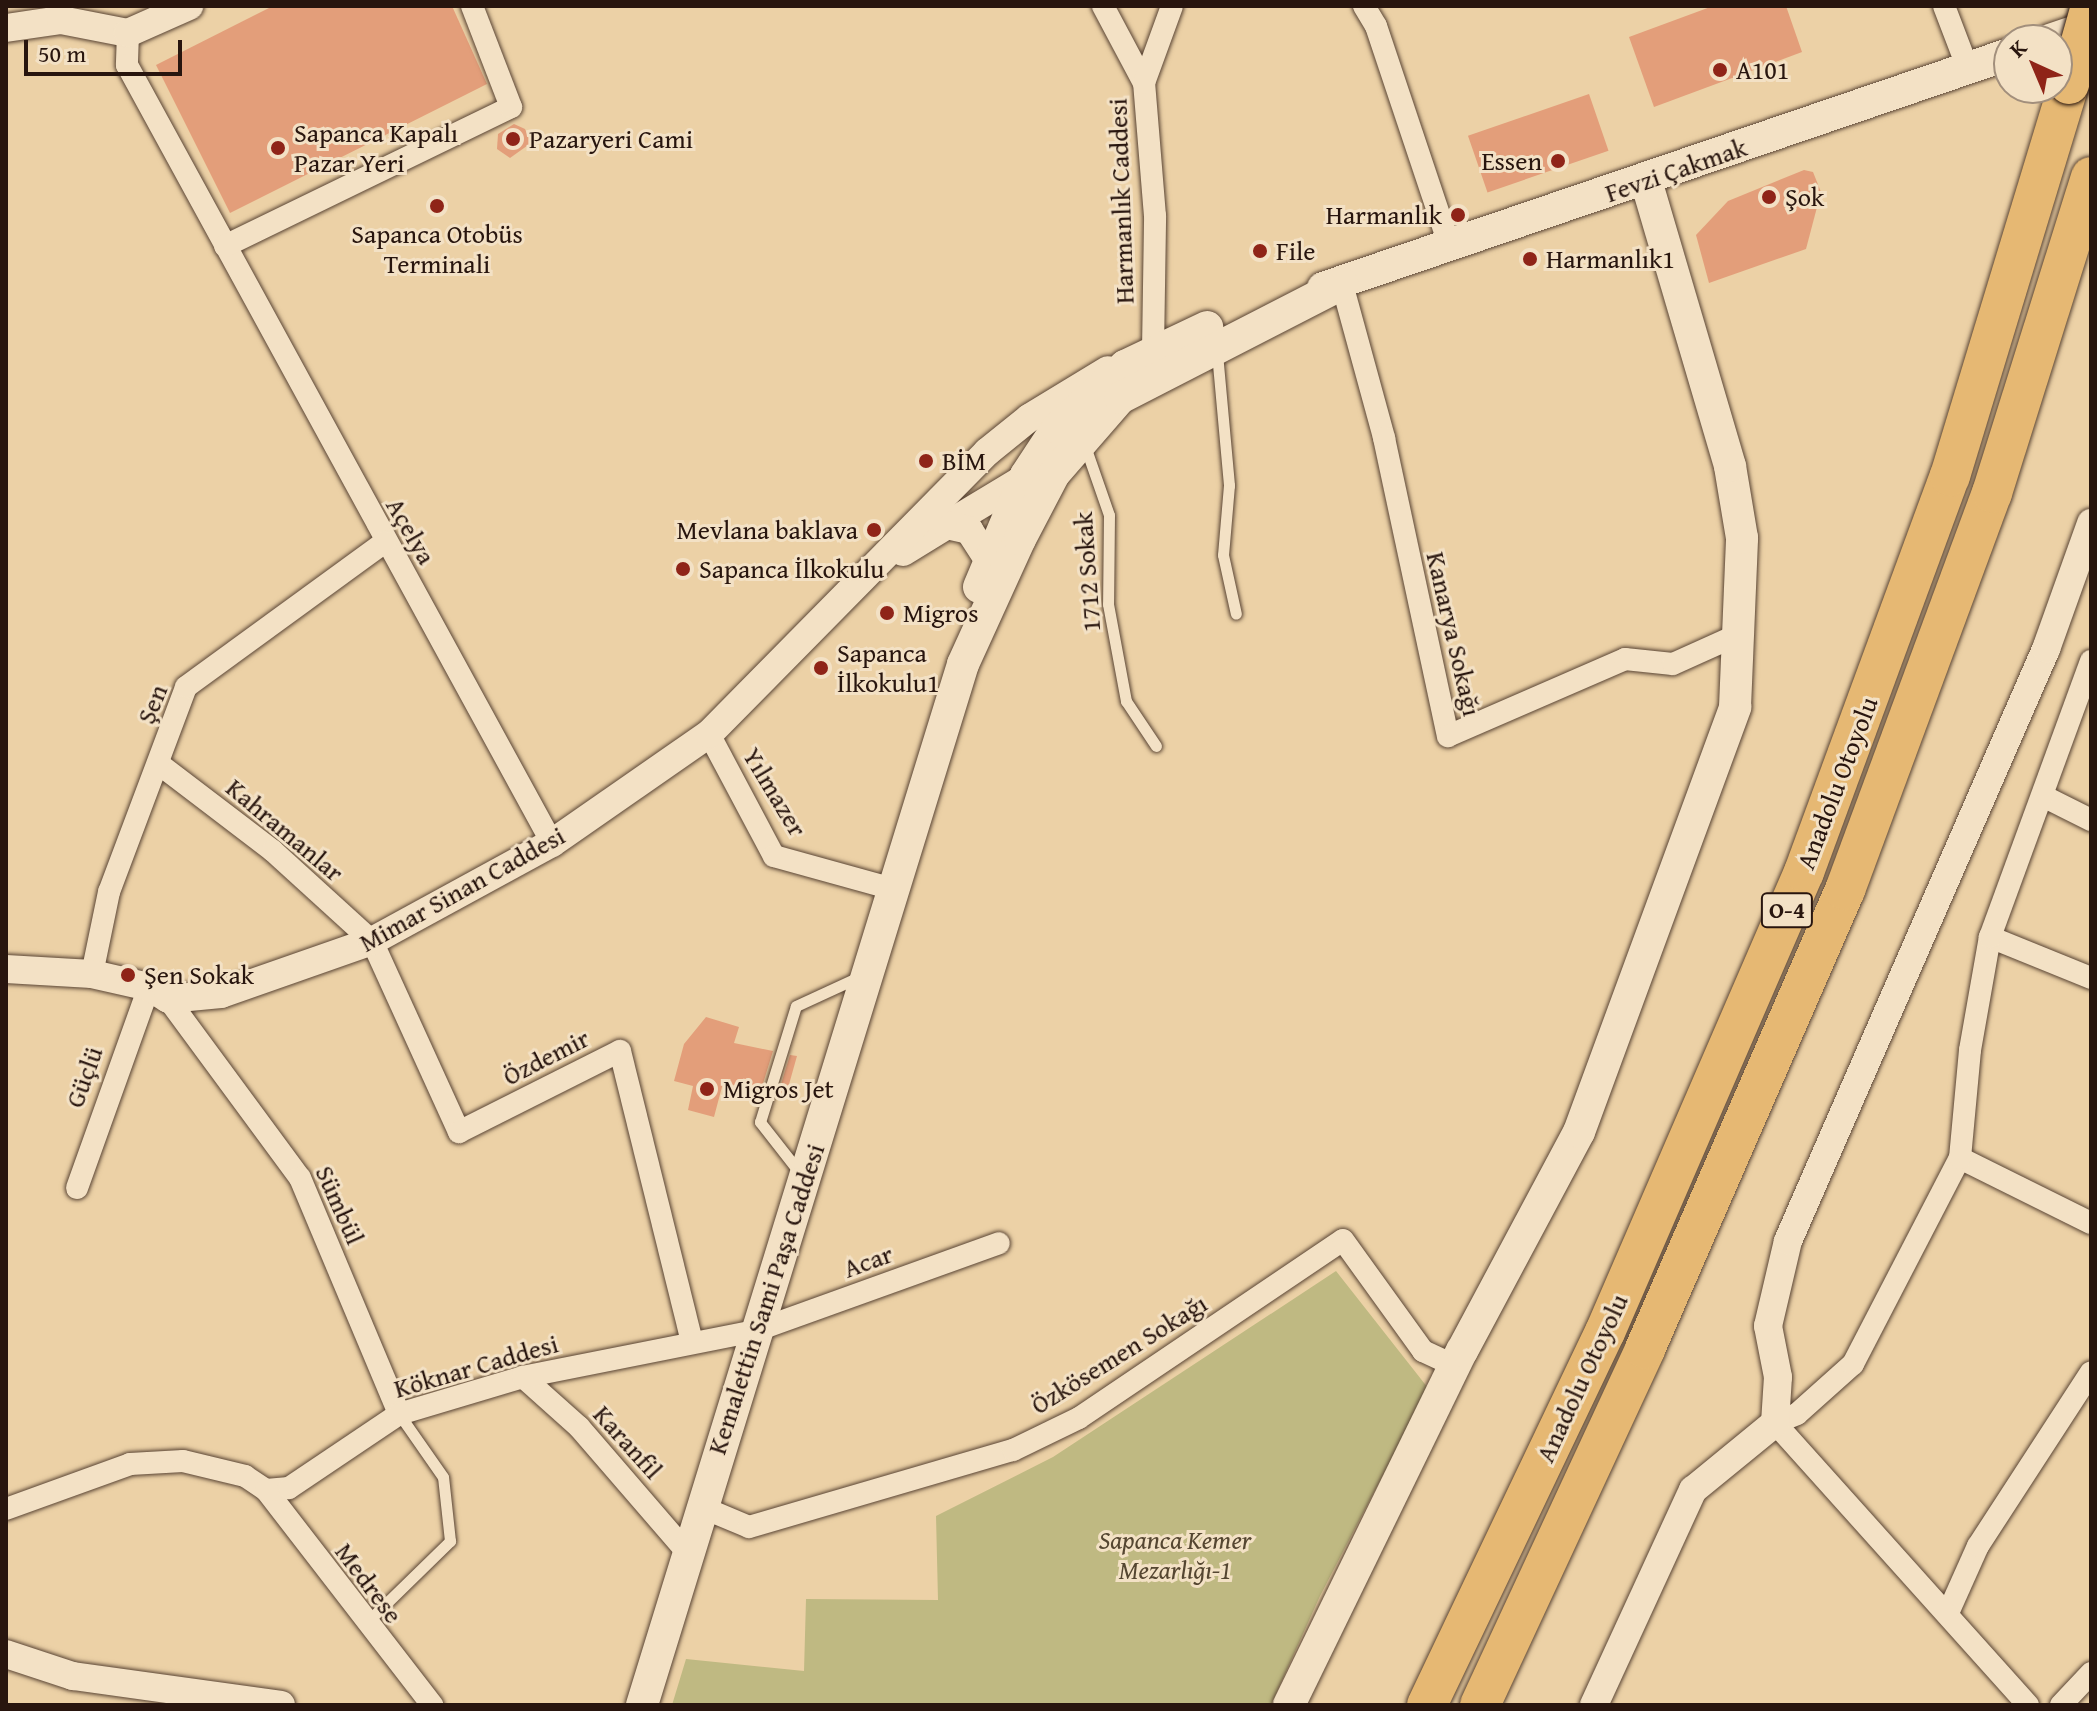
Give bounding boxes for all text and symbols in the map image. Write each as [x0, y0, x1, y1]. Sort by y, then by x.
scale bar [28, 24, 186, 74]
north arrow [1993, 24, 2073, 104]
text: K [2002, 32, 2034, 65]
text: 50 m [38, 36, 86, 71]
place label: A101 [1736, 54, 1789, 86]
marker: A101 [1711, 61, 1729, 79]
street label: Harmanlık Caddesi [1102, 98, 1140, 304]
place label: Sapanca Kapalı Pazar Yeri [294, 117, 458, 178]
place label: Pazaryeri Cami [529, 123, 693, 155]
marker: Pazaryeri Cami [504, 130, 522, 148]
street label: Fevzi Çakmak [1601, 131, 1751, 209]
marker: Sapanca Kapalı Pazar Yeri [269, 139, 287, 157]
place label: Essen [1481, 145, 1542, 177]
marker: Essen [1549, 152, 1567, 170]
place label: Şok [1785, 181, 1824, 213]
marker: Şok [1760, 188, 1778, 206]
marker: Sapanca Otobüs Terminali [428, 197, 446, 215]
place label: Harmanlık [1326, 199, 1442, 231]
marker: Harmanlık [1449, 206, 1467, 224]
place label: Sapanca Otobüs Terminali [351, 218, 523, 280]
place label: File [1276, 235, 1315, 267]
marker: File [1251, 242, 1269, 260]
place label: Harmanlık1 [1546, 243, 1675, 275]
marker: Harmanlık1 [1521, 250, 1539, 268]
place label: BİM [942, 445, 986, 477]
marker: BİM [917, 452, 935, 470]
street label: Açelya [380, 492, 442, 570]
street label: 1712 Sokak [1067, 511, 1107, 633]
place label: Mevlana baklava [676, 514, 858, 546]
marker: Mevlana baklava [865, 521, 883, 539]
street label: Kanarya Sokağı [1420, 549, 1488, 719]
place label: Sapanca İlkokulu [699, 553, 884, 585]
marker: Sapanca İlkokulu [674, 560, 692, 578]
place label: Migros [903, 597, 978, 629]
marker: Migros [878, 604, 896, 622]
place label: Sapanca İlkokulu1 [837, 637, 939, 698]
marker: Sapanca İlkokulu1 [812, 659, 830, 677]
street label: Şen [130, 680, 174, 728]
street label: Anadolu Otoyolu [1790, 692, 1884, 874]
street label: Yılmazer [736, 742, 814, 842]
street label: Kahramanlar [220, 772, 350, 888]
street label: Mimar Sinan Caddesi [354, 820, 570, 958]
road number: O-4 [1759, 890, 1815, 930]
place label: Şen Sokak [144, 959, 254, 991]
marker: Şen Sokak [119, 966, 137, 984]
street label: Özdemir [498, 1022, 594, 1092]
street label: Güçlü [59, 1042, 109, 1112]
place label: Migros Jet [723, 1073, 834, 1105]
marker: Migros Jet [698, 1080, 716, 1098]
street label: Kemalettin Sami Paşa Caddesi [701, 1140, 831, 1458]
street label: Sümbül [309, 1161, 371, 1249]
street label: Acar [839, 1238, 897, 1284]
street label: Özkösemen Sokağı [1025, 1287, 1213, 1421]
street label: Anadolu Otoyolu [1529, 1289, 1635, 1467]
street label: Köknar Caddesi [390, 1328, 562, 1404]
street label: Karanfil [587, 1399, 669, 1485]
park label: Sapanca Kemer Mezarlığı-1 [1098, 1524, 1252, 1586]
street label: Medrese [329, 1537, 409, 1629]

